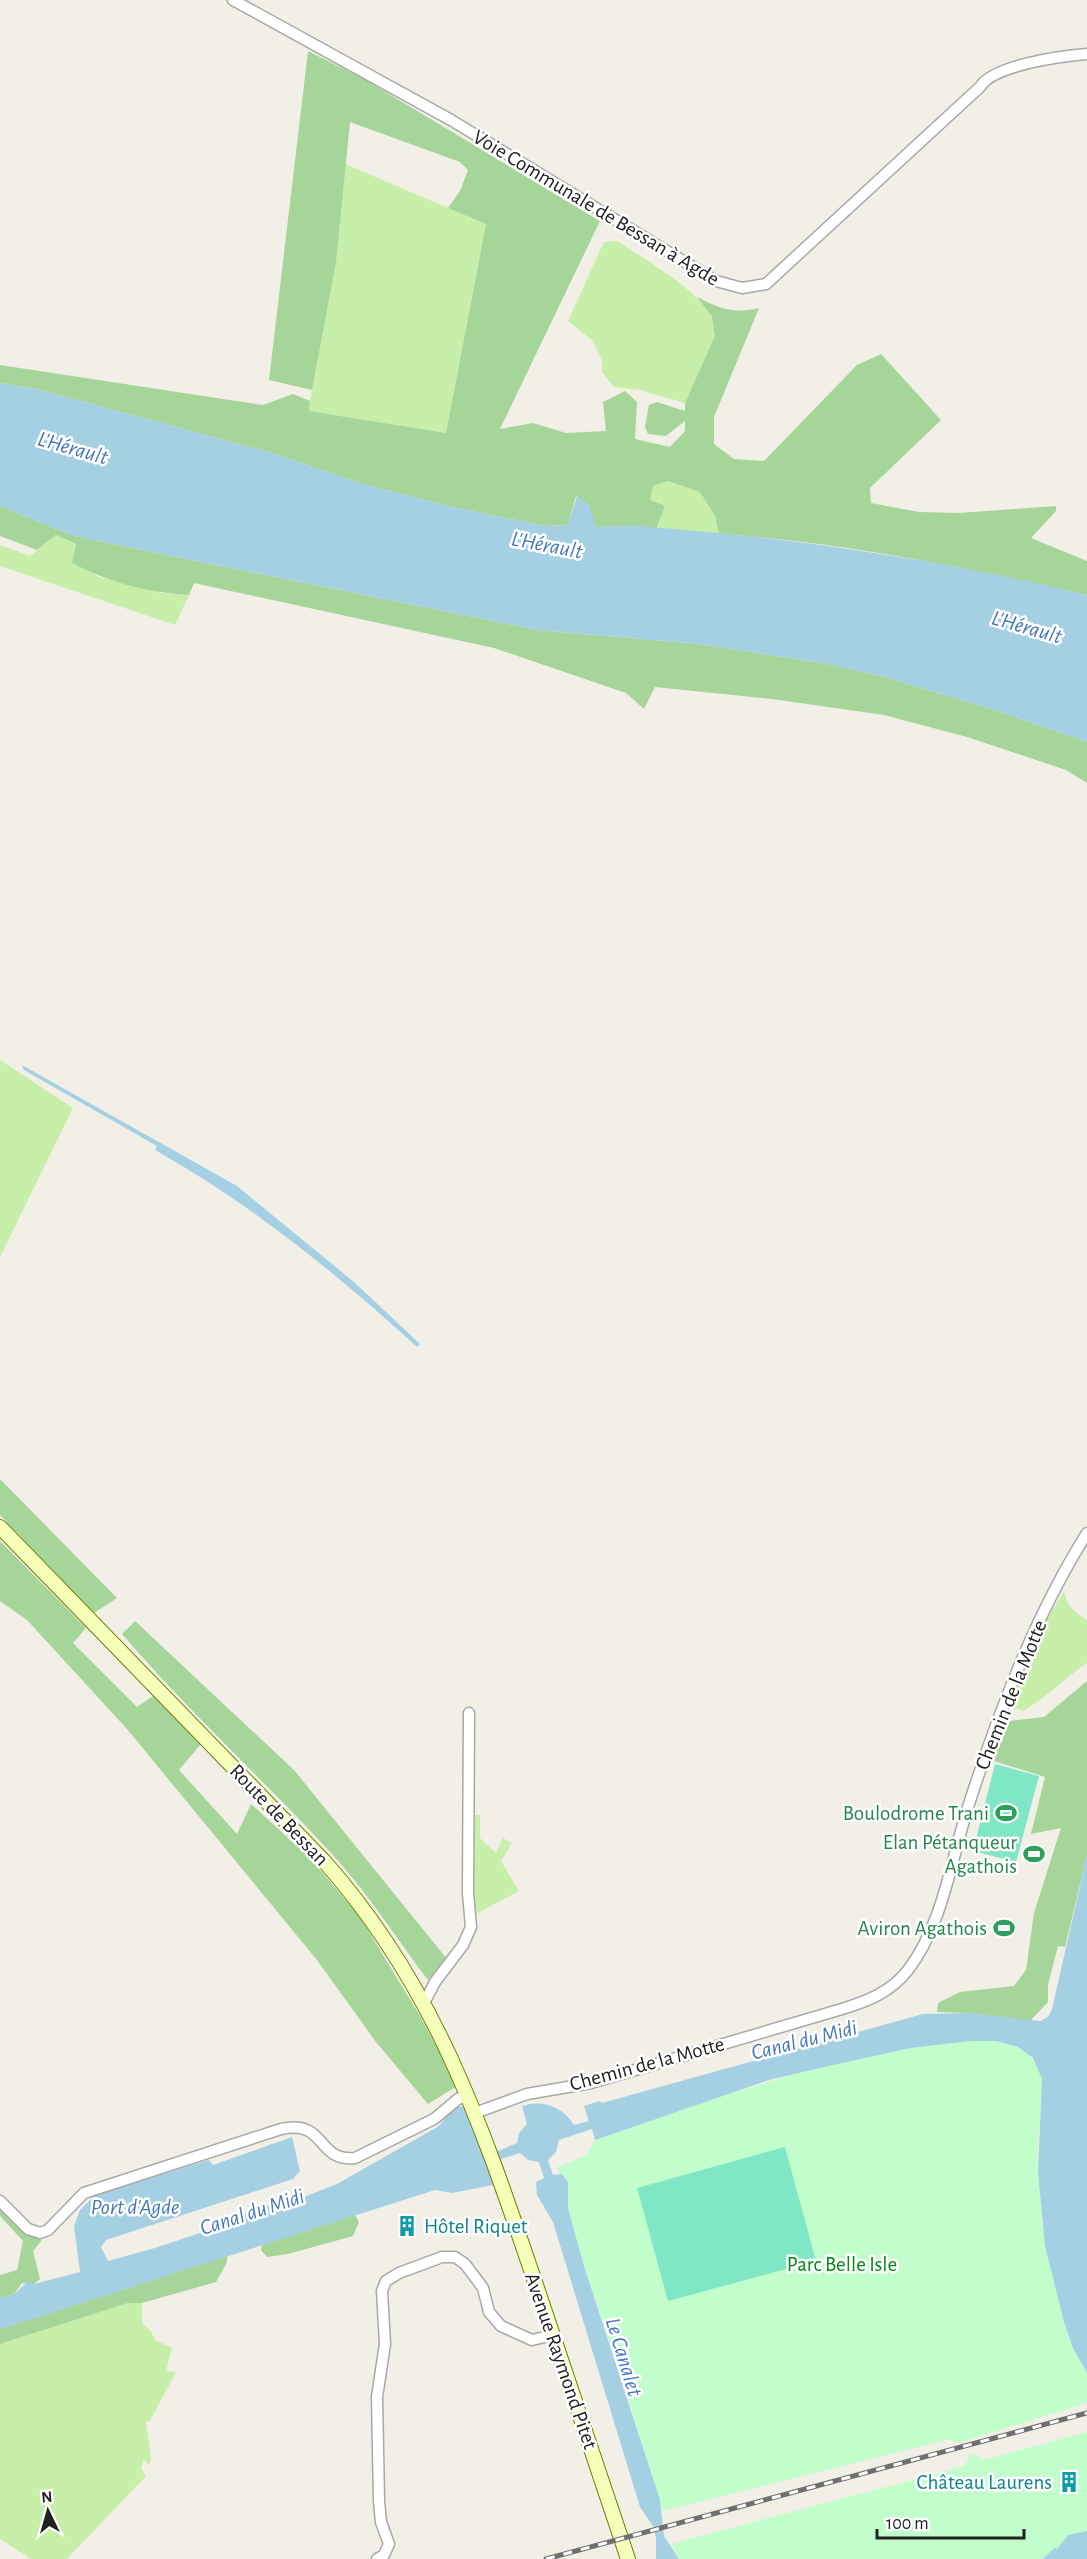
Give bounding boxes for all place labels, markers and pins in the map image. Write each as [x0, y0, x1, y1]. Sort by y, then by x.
sports icon: Boulodrome Trani [994, 1801, 1018, 1825]
place label: Boulodrome Trani [843, 1803, 989, 1824]
place label: Elan Pétanqueur Agathois [883, 1832, 1017, 1877]
sports icon: Elan Pétanqueur Agathois [1022, 1842, 1046, 1866]
sports icon: Aviron Agathois [992, 1916, 1016, 1940]
place label: Aviron Agathois [858, 1918, 987, 1939]
building icon: Hôtel Riquet [395, 2214, 419, 2238]
place label: Hôtel Riquet [424, 2216, 528, 2237]
building icon: Château Laurens [1057, 2470, 1081, 2494]
place label: Château Laurens [917, 2472, 1052, 2493]

